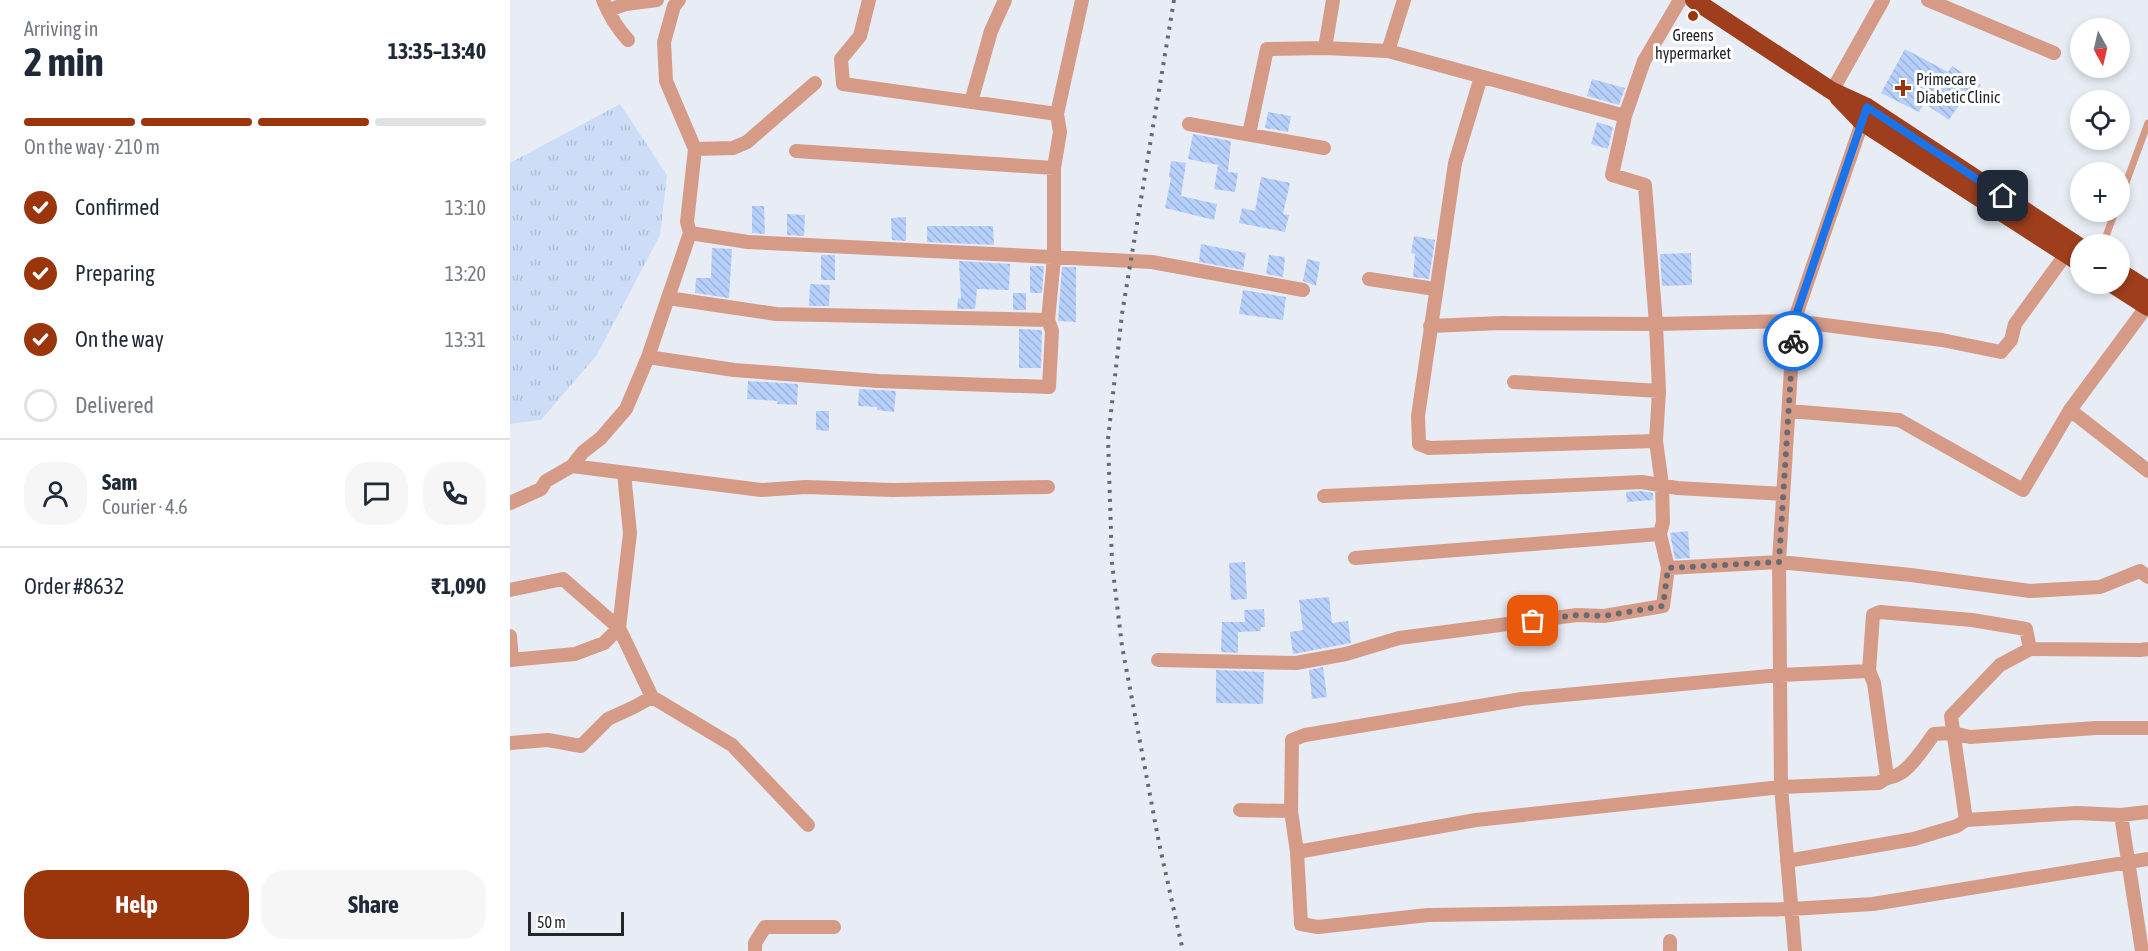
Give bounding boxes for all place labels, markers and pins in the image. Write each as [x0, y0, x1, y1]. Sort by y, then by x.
marker: Greens hypermarket [1686, 9, 1700, 23]
place label: Greens hypermarket [1655, 26, 1731, 63]
place label: Primecare Diabetic Clinic [1916, 70, 2000, 106]
marker: Primecare Diabetic Clinic [1894, 79, 1912, 97]
pin [1977, 170, 2028, 221]
pin [1507, 595, 1558, 646]

